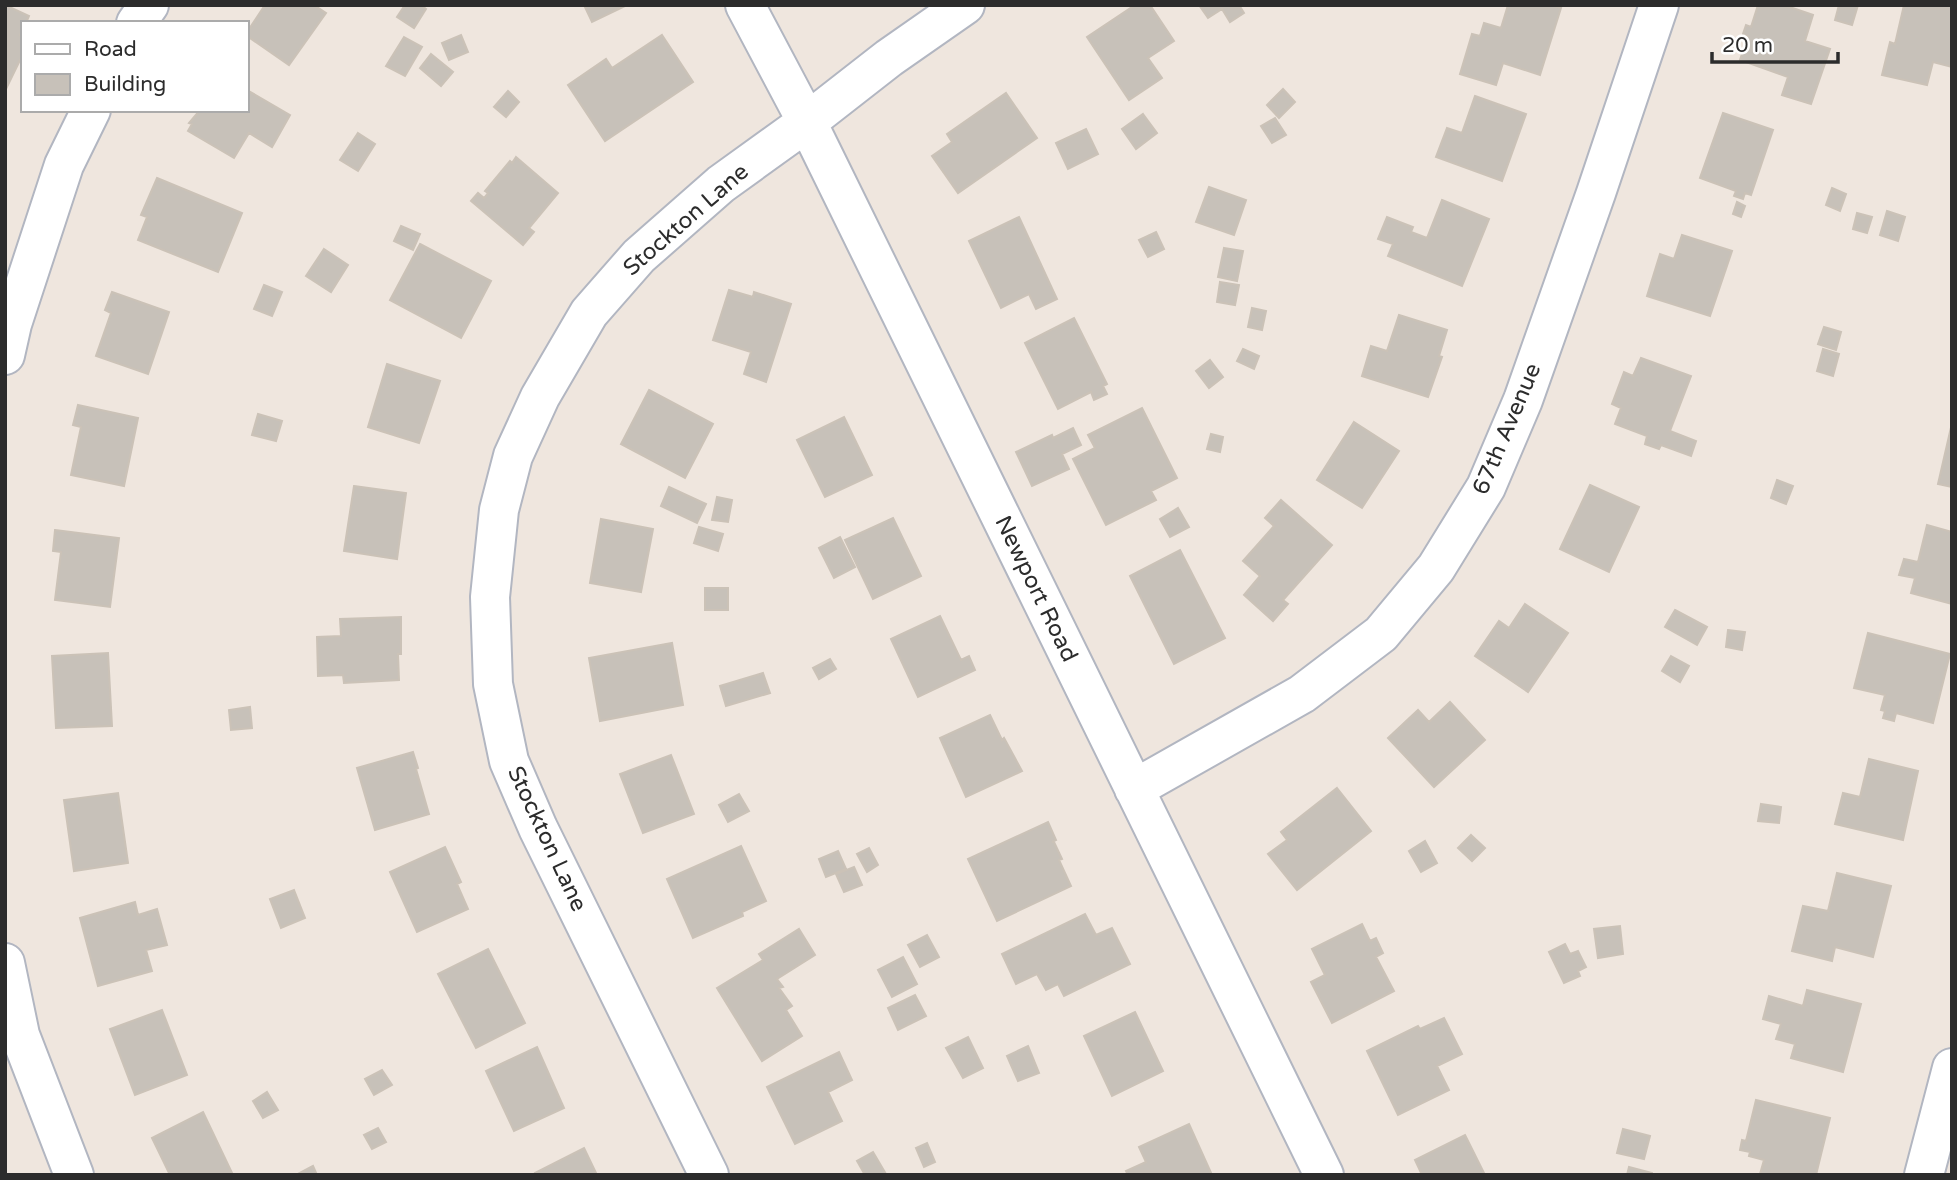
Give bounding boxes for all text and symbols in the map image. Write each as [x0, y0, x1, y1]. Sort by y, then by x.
legend [21, 21, 248, 112]
scale bar [1712, 21, 1838, 65]
text: 20 m [1722, 33, 1773, 58]
text: Road [84, 37, 137, 62]
text: Building [84, 72, 166, 97]
street label: Stockton Lane [618, 158, 754, 282]
street label: 67th Avenue [1467, 359, 1547, 499]
street label: Newport Road [989, 511, 1083, 667]
street label: Stockton Lane [501, 762, 593, 916]

